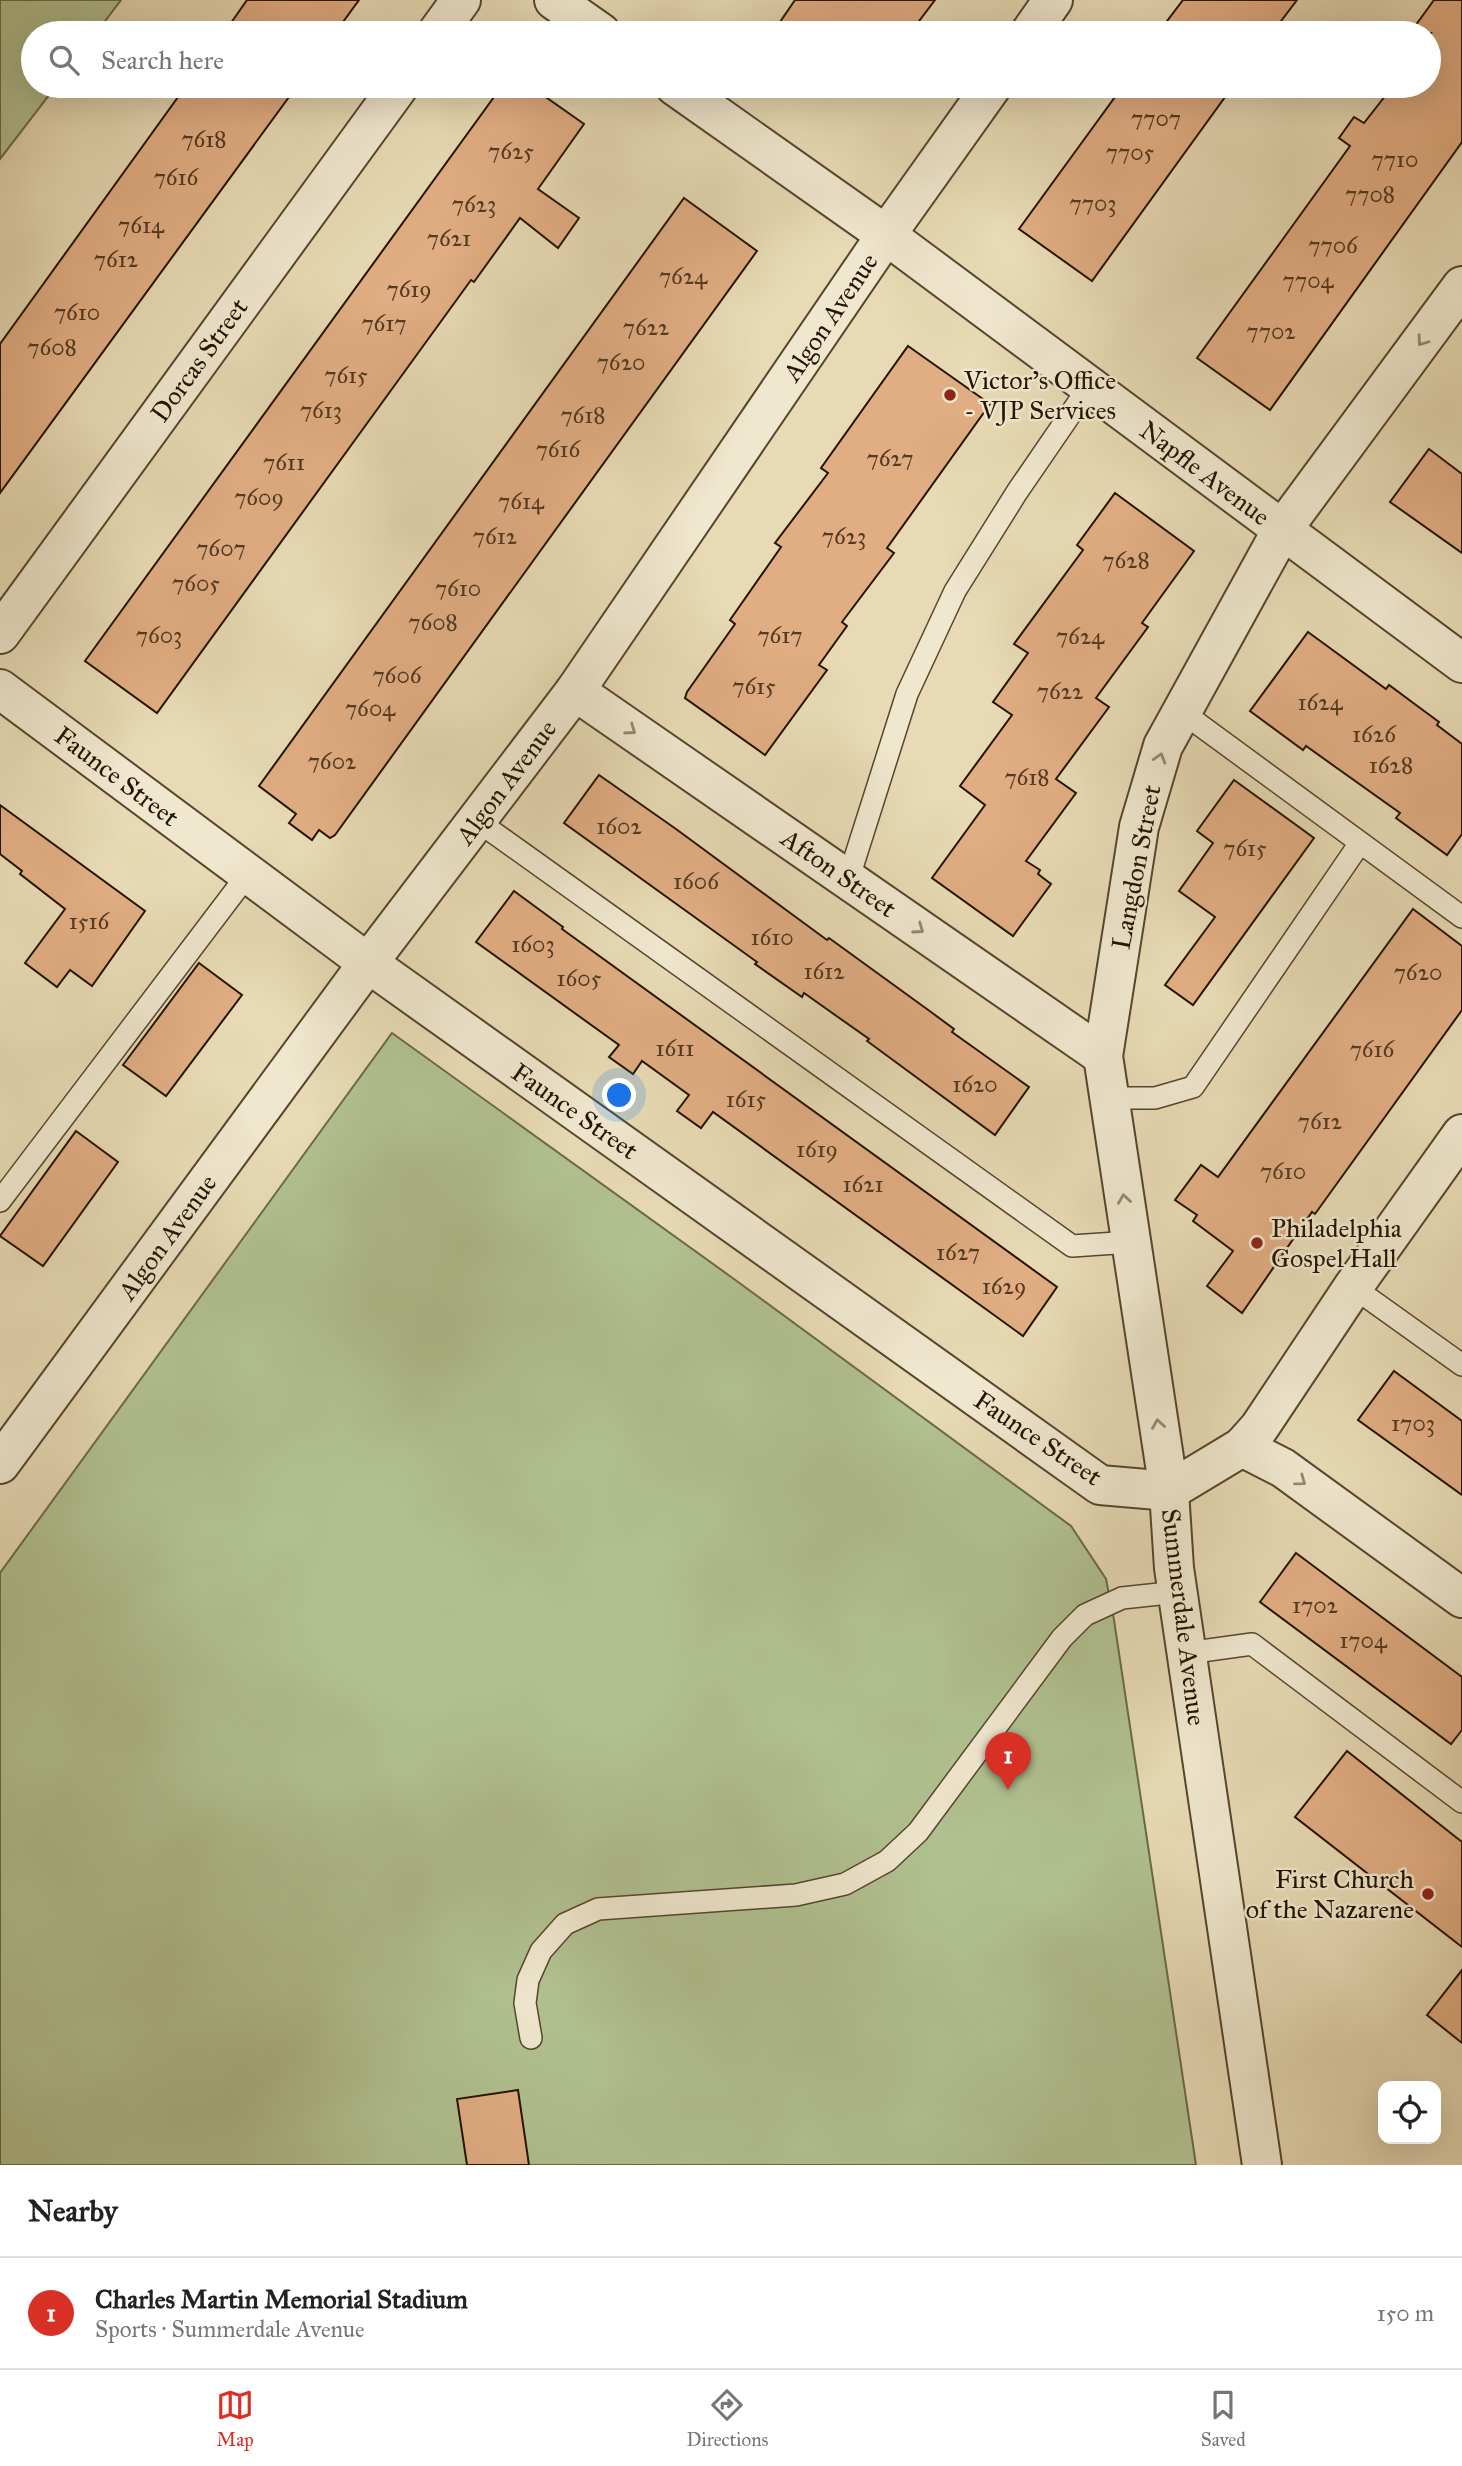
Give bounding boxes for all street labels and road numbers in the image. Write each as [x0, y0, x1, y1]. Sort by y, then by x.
street label: Algon Avenue [775, 247, 885, 388]
street label: Dorcas Street [143, 292, 255, 428]
street label: Napfle Avenue [1134, 414, 1277, 532]
street label: Algon Avenue [448, 713, 563, 851]
street label: Faunce Street [49, 719, 185, 833]
street label: Langdon Street [1104, 782, 1168, 952]
street label: Afton Street [775, 821, 903, 924]
street label: Faunce Street [506, 1056, 644, 1166]
street label: Algon Avenue [110, 1168, 223, 1307]
street label: Faunce Street [968, 1384, 1108, 1492]
street label: Summerdale Avenue [1155, 1507, 1213, 1727]

